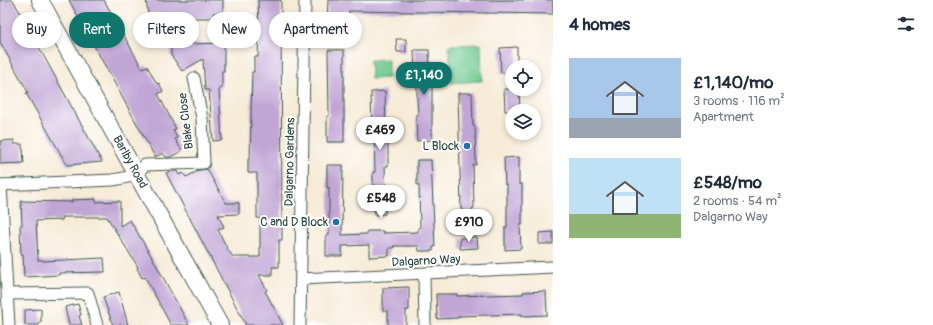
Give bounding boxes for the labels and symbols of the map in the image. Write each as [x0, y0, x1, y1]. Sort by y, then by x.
pin: £1,140 [391, 62, 457, 96]
street label: Blake Close [175, 92, 197, 150]
street label: Dalgarno Gardens [282, 117, 298, 207]
pin: £469 [356, 117, 404, 151]
street label: Barlby Road [109, 133, 151, 191]
place label: L Block [422, 139, 459, 154]
marker: L Block [462, 141, 472, 151]
pin: £548 [357, 185, 405, 219]
pin: £910 [445, 209, 493, 243]
place label: C and D Block [260, 215, 328, 230]
marker: C and D Block [331, 217, 341, 227]
street label: Dalgarno Way [391, 252, 461, 270]

